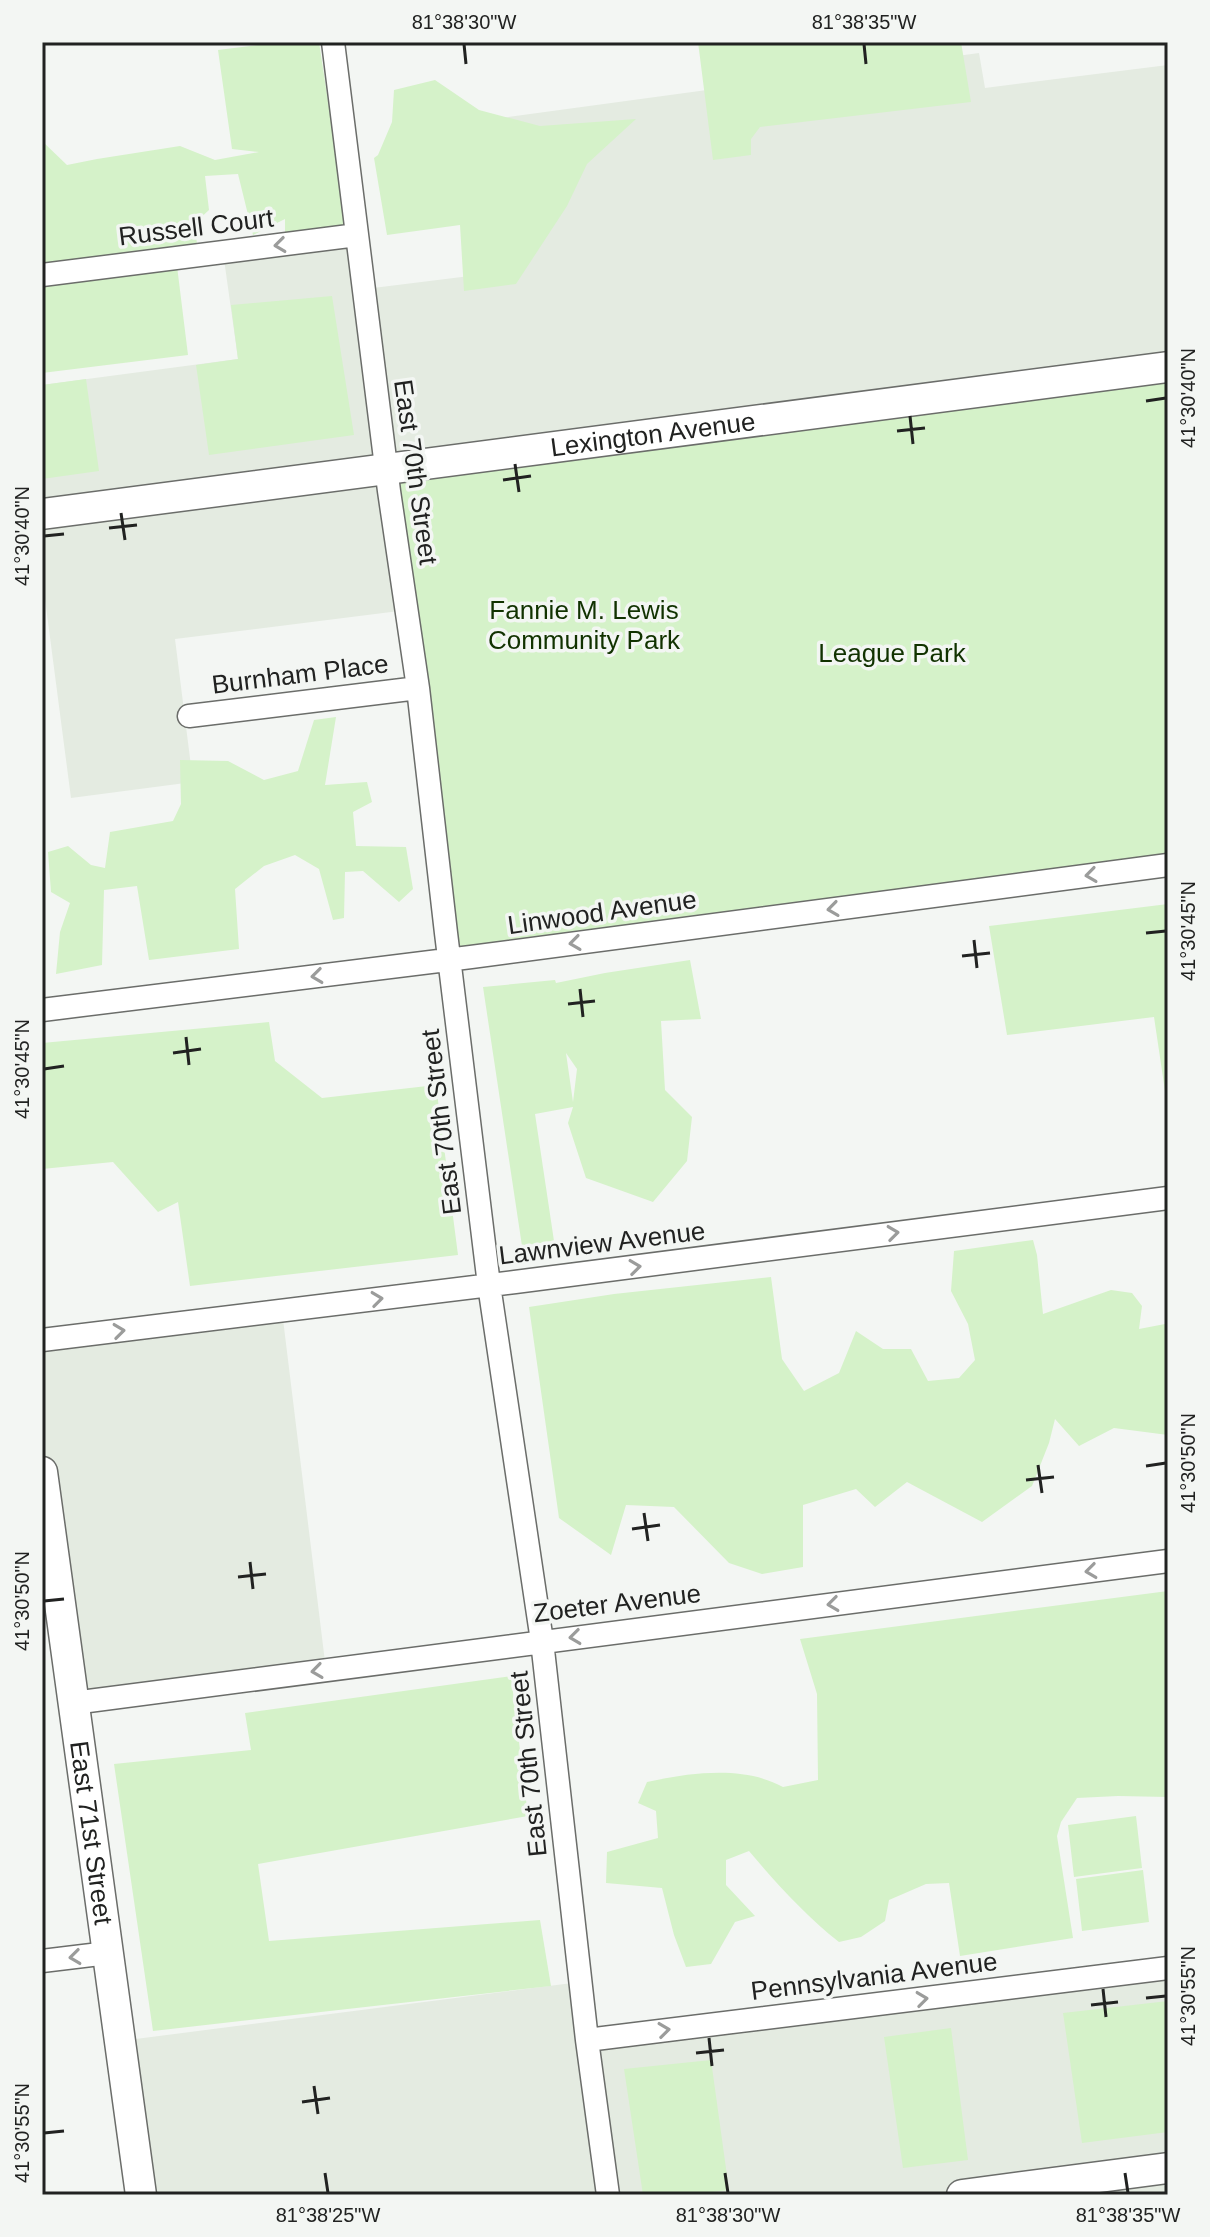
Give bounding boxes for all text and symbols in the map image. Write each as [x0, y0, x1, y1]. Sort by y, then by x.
text: 81°38'30"W [412, 11, 516, 33]
text: 81°38'35"W [812, 11, 916, 33]
street label: Russell Court [117, 203, 276, 251]
one-way arrow [273, 236, 287, 253]
text: 41°30'40"N [1177, 348, 1199, 448]
street label: East 70th Street [388, 378, 444, 567]
street label: Lexington Avenue [549, 406, 757, 462]
text: 41°30'40"N [11, 486, 33, 586]
park label: Fannie M. Lewis Community Park [488, 595, 681, 655]
park label: League Park [818, 638, 967, 668]
street label: Burnham Place [210, 648, 390, 700]
one-way arrow [1084, 866, 1098, 883]
text: 41°30'45"N [1177, 881, 1199, 981]
street label: Linwood Avenue [506, 884, 698, 940]
one-way arrow [826, 900, 840, 917]
one-way arrow [568, 935, 581, 952]
one-way arrow [310, 967, 324, 984]
text: 41°30'45"N [11, 1019, 33, 1119]
street label: East 70th Street [415, 1027, 467, 1216]
street label: Lawnview Avenue [497, 1215, 707, 1271]
one-way arrow [887, 1225, 900, 1242]
one-way arrow [629, 1258, 642, 1275]
one-way arrow [371, 1291, 384, 1308]
one-way arrow [113, 1322, 126, 1339]
text: 41°30'50"N [1177, 1413, 1199, 1513]
text: 41°30'50"N [11, 1551, 33, 1651]
one-way arrow [1084, 1562, 1098, 1579]
street label: Zoeter Avenue [531, 1578, 703, 1628]
one-way arrow [826, 1595, 840, 1612]
one-way arrow [568, 1628, 582, 1645]
one-way arrow [310, 1662, 324, 1679]
street label: East 70th Street [503, 1669, 553, 1858]
street label: East 71st Street [64, 1739, 119, 1927]
street label: Pennsylvania Avenue [749, 1946, 999, 2006]
text: 41°30'55"N [1177, 1946, 1199, 2046]
one-way arrow [68, 1948, 82, 1965]
one-way arrow [916, 1990, 929, 2007]
one-way arrow [658, 2022, 671, 2039]
text: 41°30'55"N [11, 2083, 33, 2183]
text: 81°38'25"W [276, 2204, 380, 2226]
text: 81°38'30"W [676, 2204, 780, 2226]
text: 81°38'35"W [1076, 2204, 1180, 2226]

